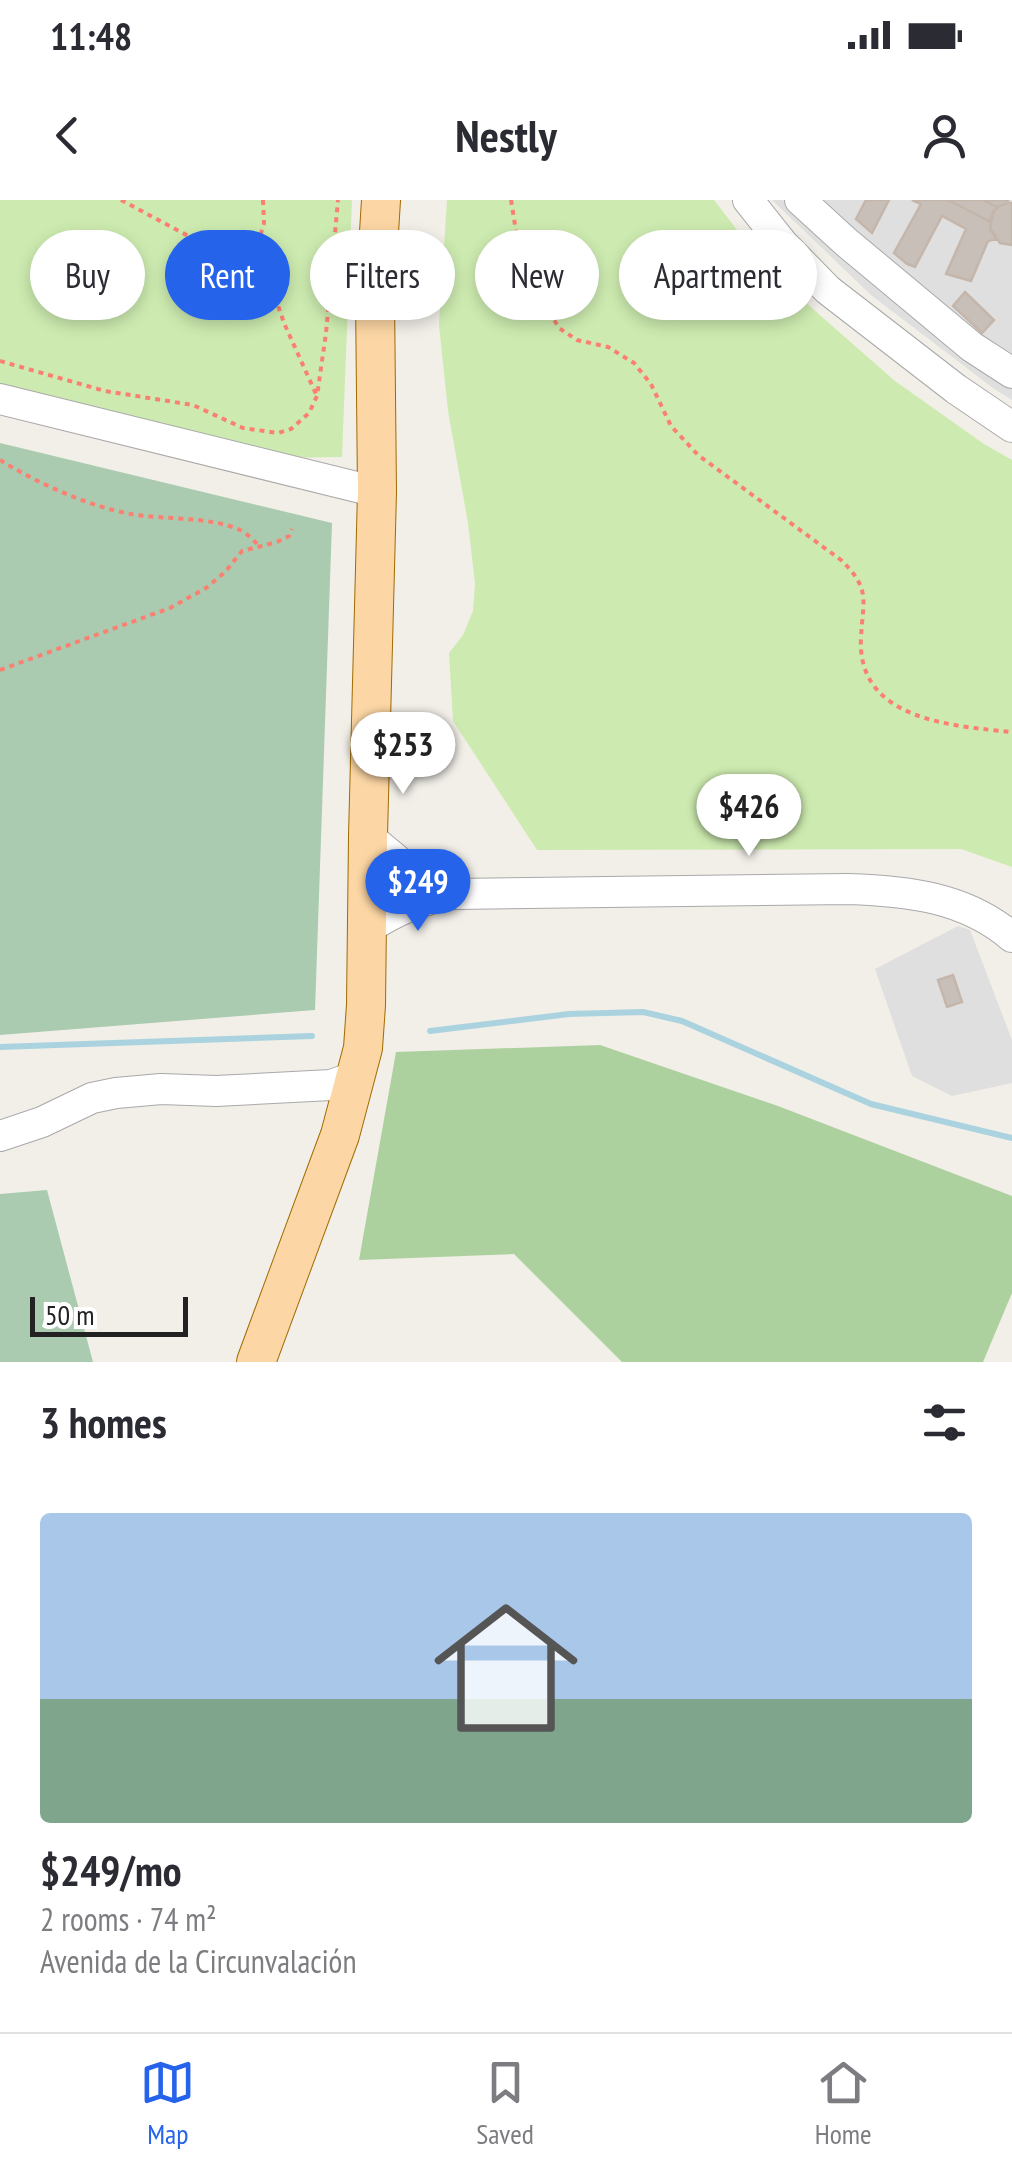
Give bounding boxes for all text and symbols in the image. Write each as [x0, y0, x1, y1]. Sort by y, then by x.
text: 11:48 [50, 11, 132, 60]
text: Nestly [455, 106, 557, 164]
icon: back [40, 108, 95, 163]
icon: person [917, 108, 972, 163]
chip: Buy [30, 230, 145, 320]
chip: Rent [165, 230, 290, 320]
chip: Filters [310, 230, 455, 320]
chip: New [475, 230, 599, 320]
chip: Apartment [619, 230, 817, 320]
pin: $253 [344, 712, 462, 797]
text: $253 [372, 723, 434, 765]
pin: $426 [690, 774, 808, 859]
text: $426 [718, 785, 780, 827]
pin: $249 [359, 849, 477, 934]
text: $249 [387, 860, 449, 902]
scale bar [30, 1292, 188, 1336]
text: 50 m [45, 1296, 94, 1333]
text: 3 homes [40, 1395, 167, 1450]
icon: filters [917, 1395, 972, 1450]
icon: home [416, 1578, 596, 1758]
text: $249/mo [40, 1843, 182, 1898]
text: 2 rooms · 74 m² [40, 1898, 217, 1940]
text: Avenida de la Circunvalación [40, 1940, 356, 1982]
tab: Map [140, 2055, 195, 2152]
tab: Saved [476, 2055, 534, 2152]
tab: Home [815, 2055, 872, 2152]

